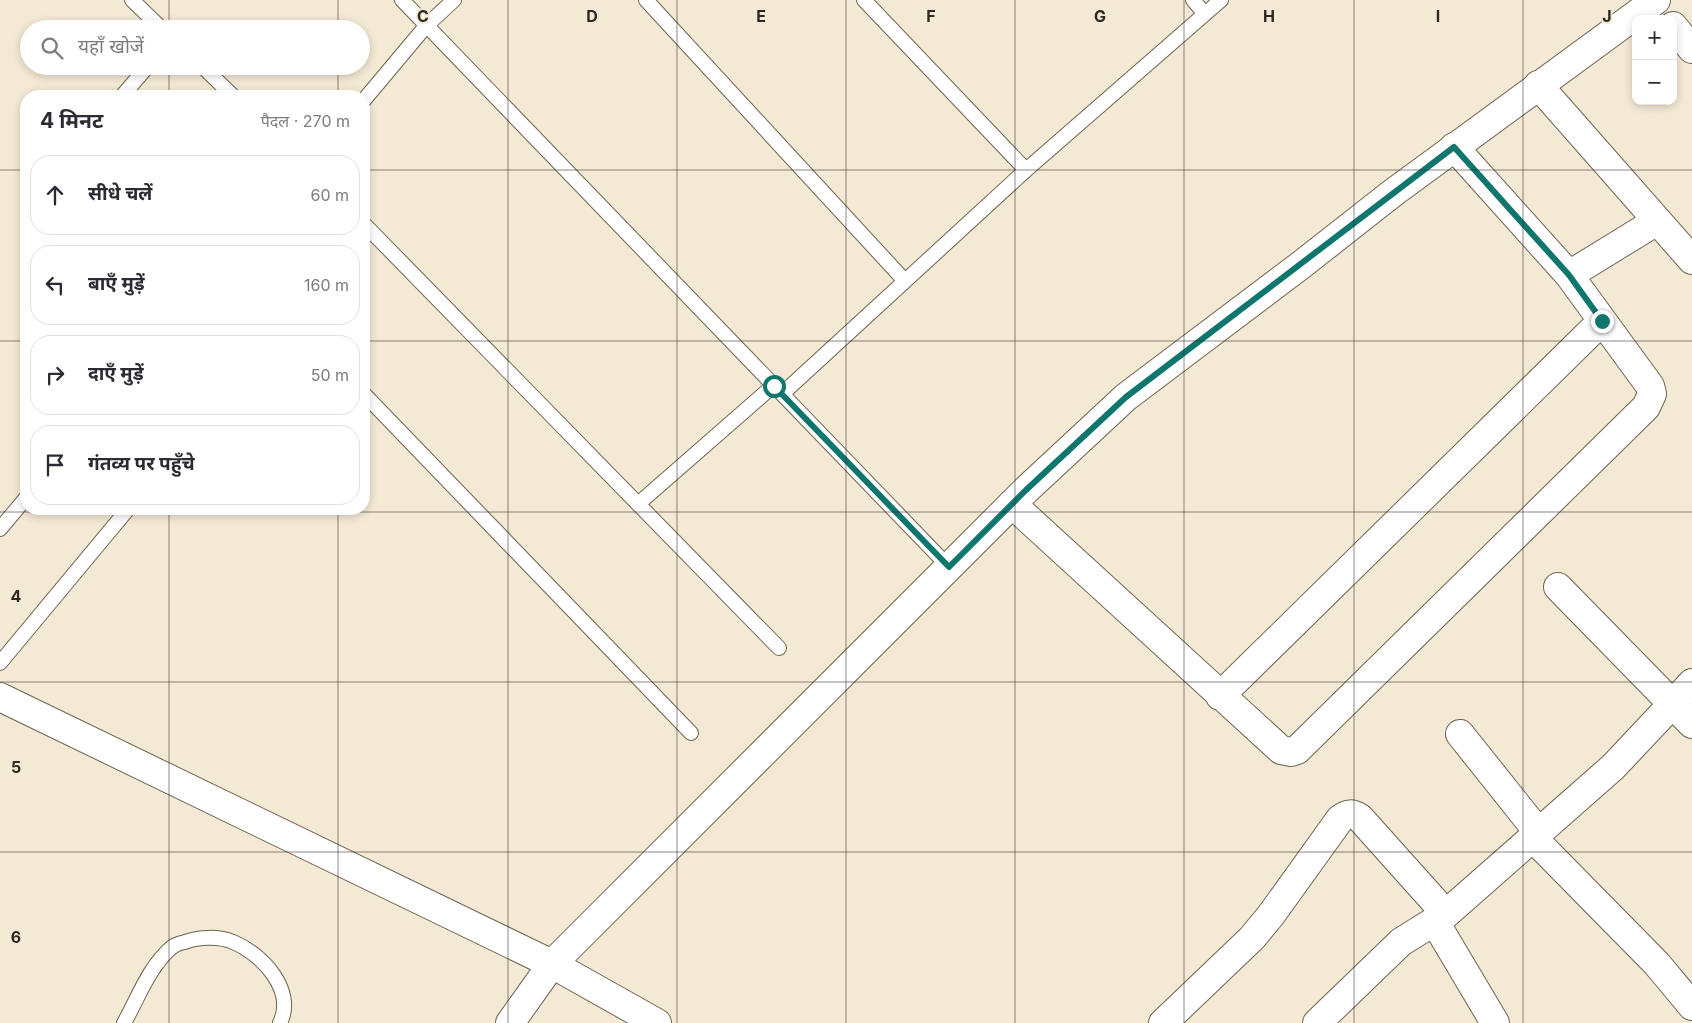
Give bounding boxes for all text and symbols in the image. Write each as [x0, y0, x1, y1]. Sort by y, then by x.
text: C [417, 6, 429, 26]
text: D [586, 6, 598, 26]
text: E [756, 6, 766, 26]
text: F [926, 6, 936, 26]
text: G [1094, 6, 1106, 26]
text: H [1263, 6, 1275, 26]
text: I [1436, 6, 1440, 26]
text: J [1602, 6, 1612, 26]
map controls [1632, 15, 1677, 105]
button: + [1632, 15, 1677, 60]
search box [20, 20, 370, 75]
icon: search [38, 34, 66, 62]
text: यहाँ खोजें [78, 35, 144, 58]
button: − [1632, 60, 1677, 105]
text: 4 मिनट [40, 108, 103, 133]
text: पैदल · 270 m [261, 111, 350, 131]
icon: ahead [41, 181, 69, 209]
text: सीधे चलें [88, 182, 152, 205]
text: 60 m [310, 185, 349, 205]
icon: left [41, 271, 69, 299]
text: बाएँ मुड़ें [88, 272, 145, 295]
text: 160 m [304, 275, 349, 295]
route end [1591, 310, 1614, 333]
icon: right [41, 361, 69, 389]
text: दाएँ मुड़ें [88, 362, 144, 385]
text: 50 m [311, 365, 349, 385]
route start [763, 375, 786, 398]
icon: arrive [41, 451, 69, 479]
text: गंतव्य पर पहुँचे [88, 452, 195, 475]
text: 4 [11, 586, 22, 606]
text: 5 [11, 757, 21, 777]
text: 6 [11, 927, 21, 947]

